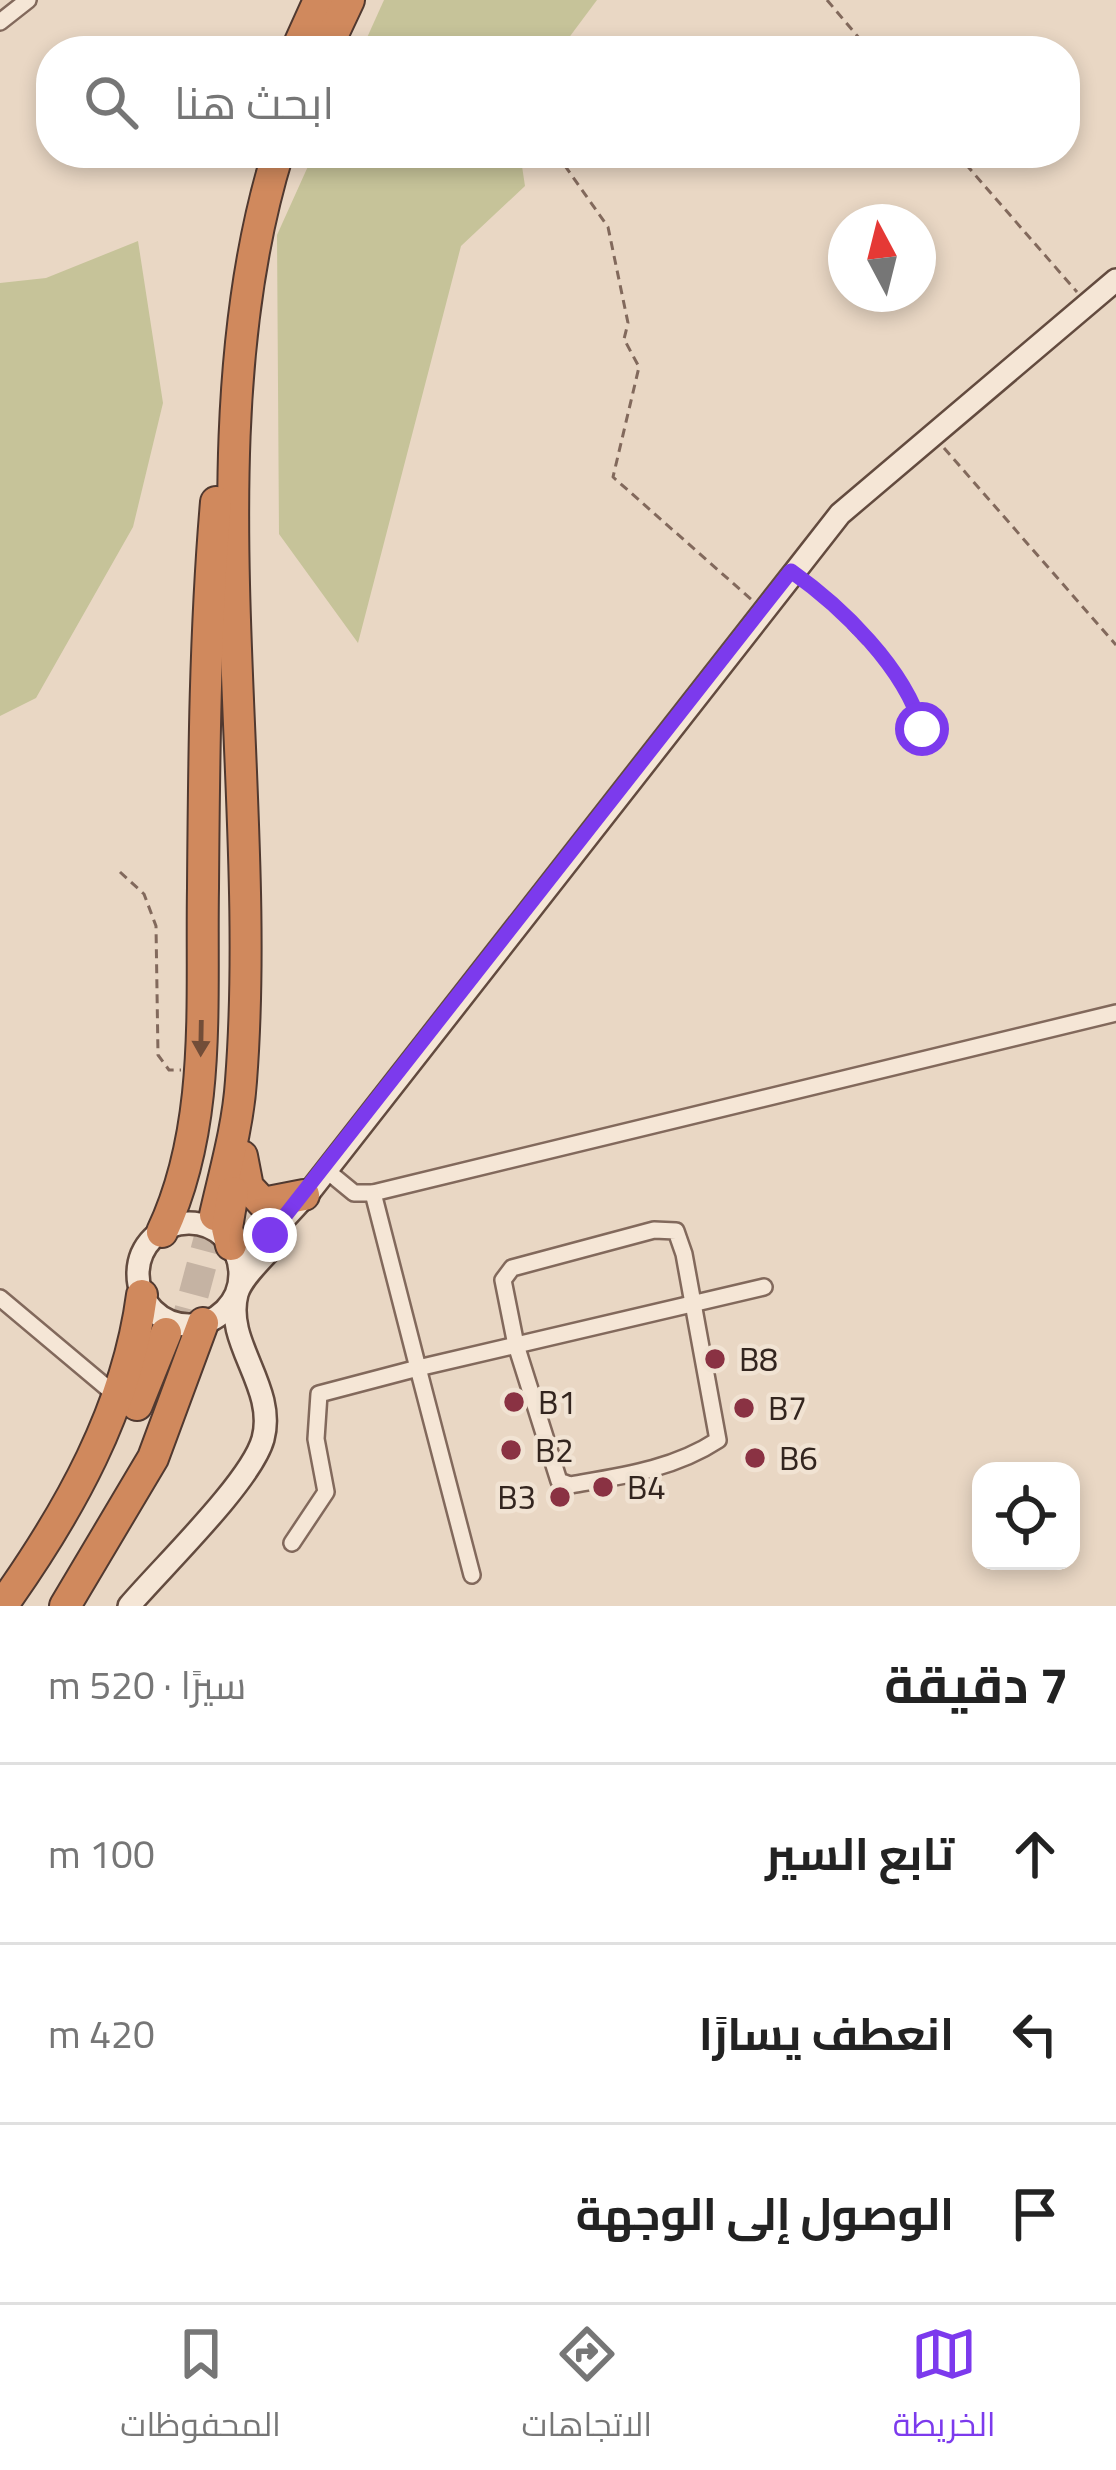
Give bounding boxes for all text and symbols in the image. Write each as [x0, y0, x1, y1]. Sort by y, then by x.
search box [36, 36, 1080, 168]
text: ابحث هنا [174, 60, 334, 145]
icon: search [78, 69, 144, 135]
north arrow [828, 204, 936, 312]
route start [895, 702, 949, 756]
one-way arrow [191, 1020, 210, 1058]
route end [243, 1208, 297, 1262]
place label: B8 [739, 1328, 778, 1390]
marker: B8 [702, 1346, 728, 1372]
place label: B1 [538, 1371, 577, 1433]
place label: B7 [768, 1377, 807, 1439]
marker: B1 [501, 1389, 527, 1415]
marker: B7 [731, 1395, 757, 1421]
place label: B2 [535, 1419, 574, 1481]
place label: B6 [779, 1427, 818, 1489]
marker: B2 [498, 1437, 524, 1463]
marker: B6 [742, 1445, 768, 1471]
place label: B4 [627, 1456, 666, 1518]
map controls [972, 1462, 1080, 1570]
button: locate [972, 1462, 1080, 1570]
place label: B3 [497, 1466, 536, 1528]
marker: B4 [590, 1474, 616, 1500]
marker: B3 [547, 1484, 573, 1510]
text: 7 دقيقة [884, 1637, 1068, 1732]
text: سيرًا · 520 m [48, 1648, 246, 1721]
text: تابع السير [765, 1811, 954, 1896]
text: 100 m [48, 1817, 155, 1890]
icon: ahead [1002, 1821, 1068, 1887]
text: انعطف يسارًا [699, 1991, 954, 2076]
text: 420 m [48, 1997, 155, 2070]
icon: left [1002, 2001, 1068, 2067]
text: الوصول إلى الوجهة [576, 2171, 954, 2256]
icon: arrive [1002, 2181, 1068, 2247]
tab: المحفوظات [120, 2321, 281, 2455]
tab: الاتجاهات [522, 2321, 652, 2455]
tab: الخريطة [893, 2321, 996, 2455]

